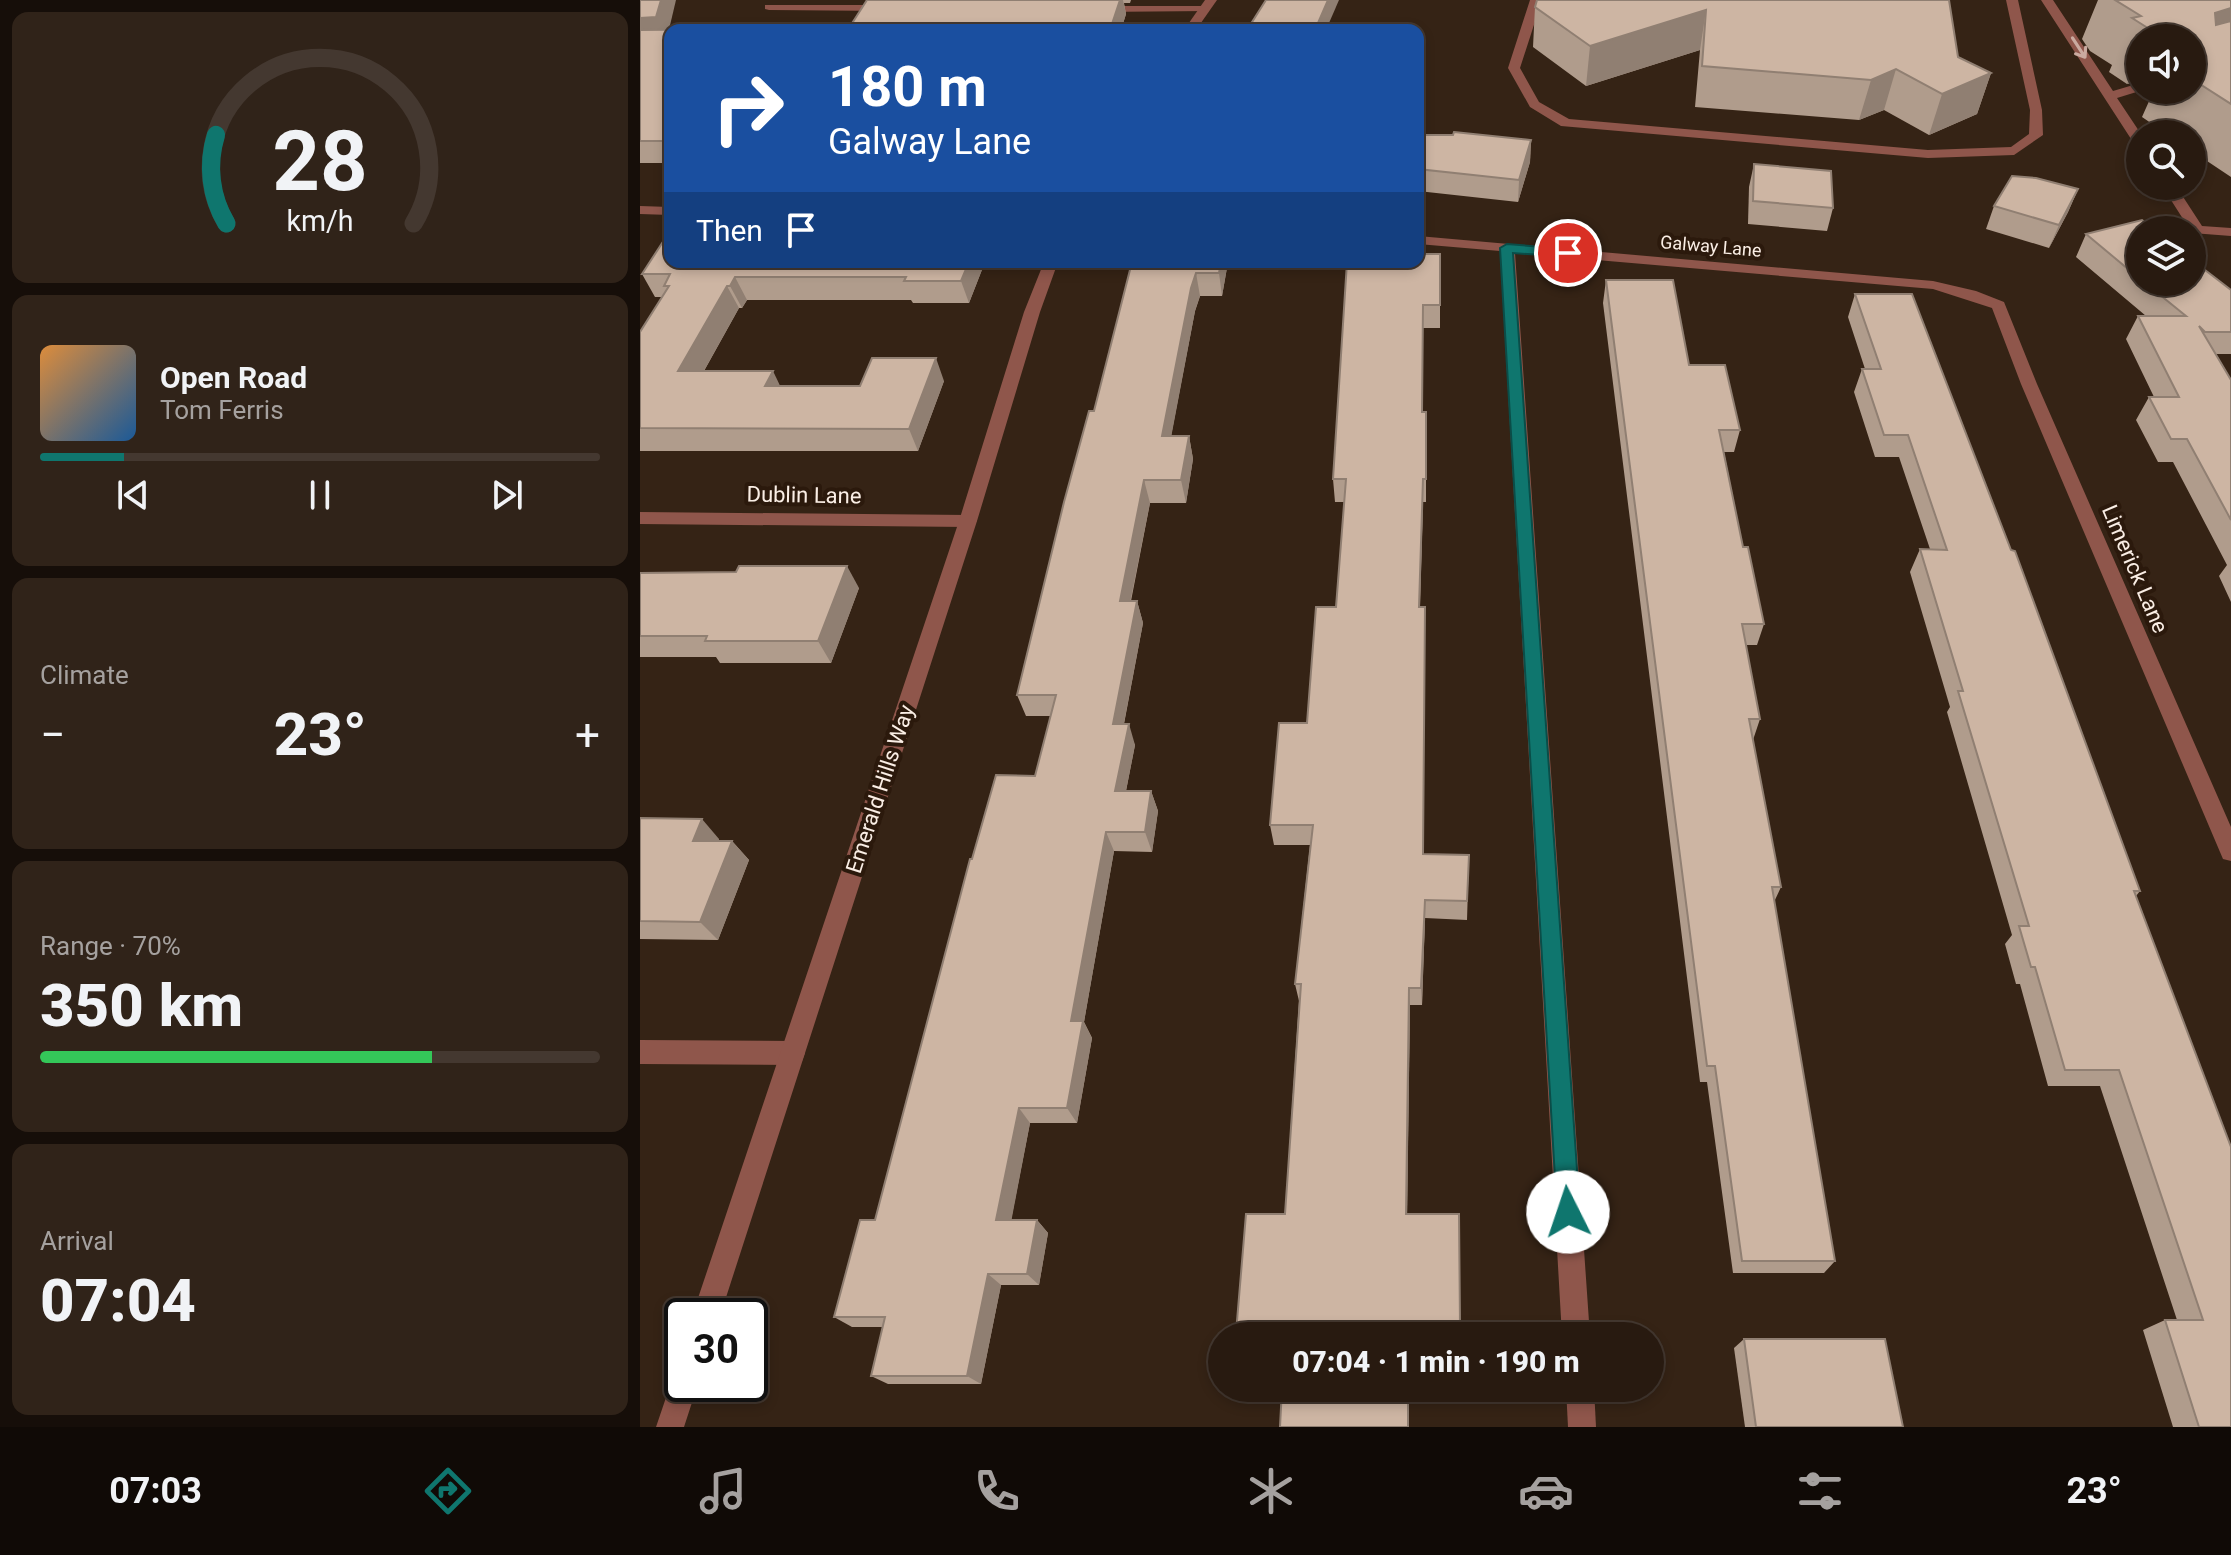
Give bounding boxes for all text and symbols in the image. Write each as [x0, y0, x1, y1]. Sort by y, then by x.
map controls [2126, 24, 2206, 296]
button: sound [2126, 24, 2206, 104]
one-way arrow [2071, 36, 2087, 59]
text: 180 m [828, 54, 987, 120]
icon: right [696, 56, 800, 160]
text: 28 [272, 112, 368, 209]
button: search [2126, 120, 2206, 200]
text: Galway Lane [828, 121, 1031, 163]
text: km/h [286, 204, 354, 238]
icon: arrive [779, 208, 823, 252]
text: Then [696, 213, 763, 248]
button: layers [2126, 216, 2206, 296]
pin [1534, 219, 1602, 287]
icon: arrive [1546, 231, 1590, 275]
street label: Galway Lane [1659, 231, 1763, 261]
text: Open Road [160, 360, 307, 395]
text: Tom Ferris [160, 395, 284, 425]
icon: previous [111, 473, 155, 517]
icon: pause [298, 473, 342, 517]
icon: next [485, 473, 529, 517]
street label: Dublin Lane [746, 481, 862, 509]
street label: Limerick Lane [2097, 501, 2173, 637]
text: Climate [40, 660, 129, 690]
text: 23° [274, 699, 367, 770]
street label: Emerald Hills Way [841, 701, 919, 876]
text: − [40, 709, 65, 761]
text: + [575, 709, 600, 761]
text: Range · 70% [40, 931, 181, 961]
text: 350 km [40, 970, 243, 1041]
position arrow [1526, 1170, 1610, 1254]
text: Arrival [40, 1226, 114, 1256]
text: 07:04 [40, 1265, 196, 1336]
speed limit sign: 30 [664, 1298, 768, 1402]
text: 07:04 · 1 min · 190 m [1292, 1344, 1580, 1379]
icon: directions [420, 1463, 476, 1519]
icon: music [695, 1463, 751, 1519]
icon: phone [969, 1463, 1025, 1519]
icon: climate [1243, 1463, 1299, 1519]
icon: car [1518, 1463, 1574, 1519]
icon: filters [1792, 1463, 1848, 1519]
text: 07:03 [109, 1470, 202, 1512]
text: 23° [2066, 1470, 2122, 1512]

